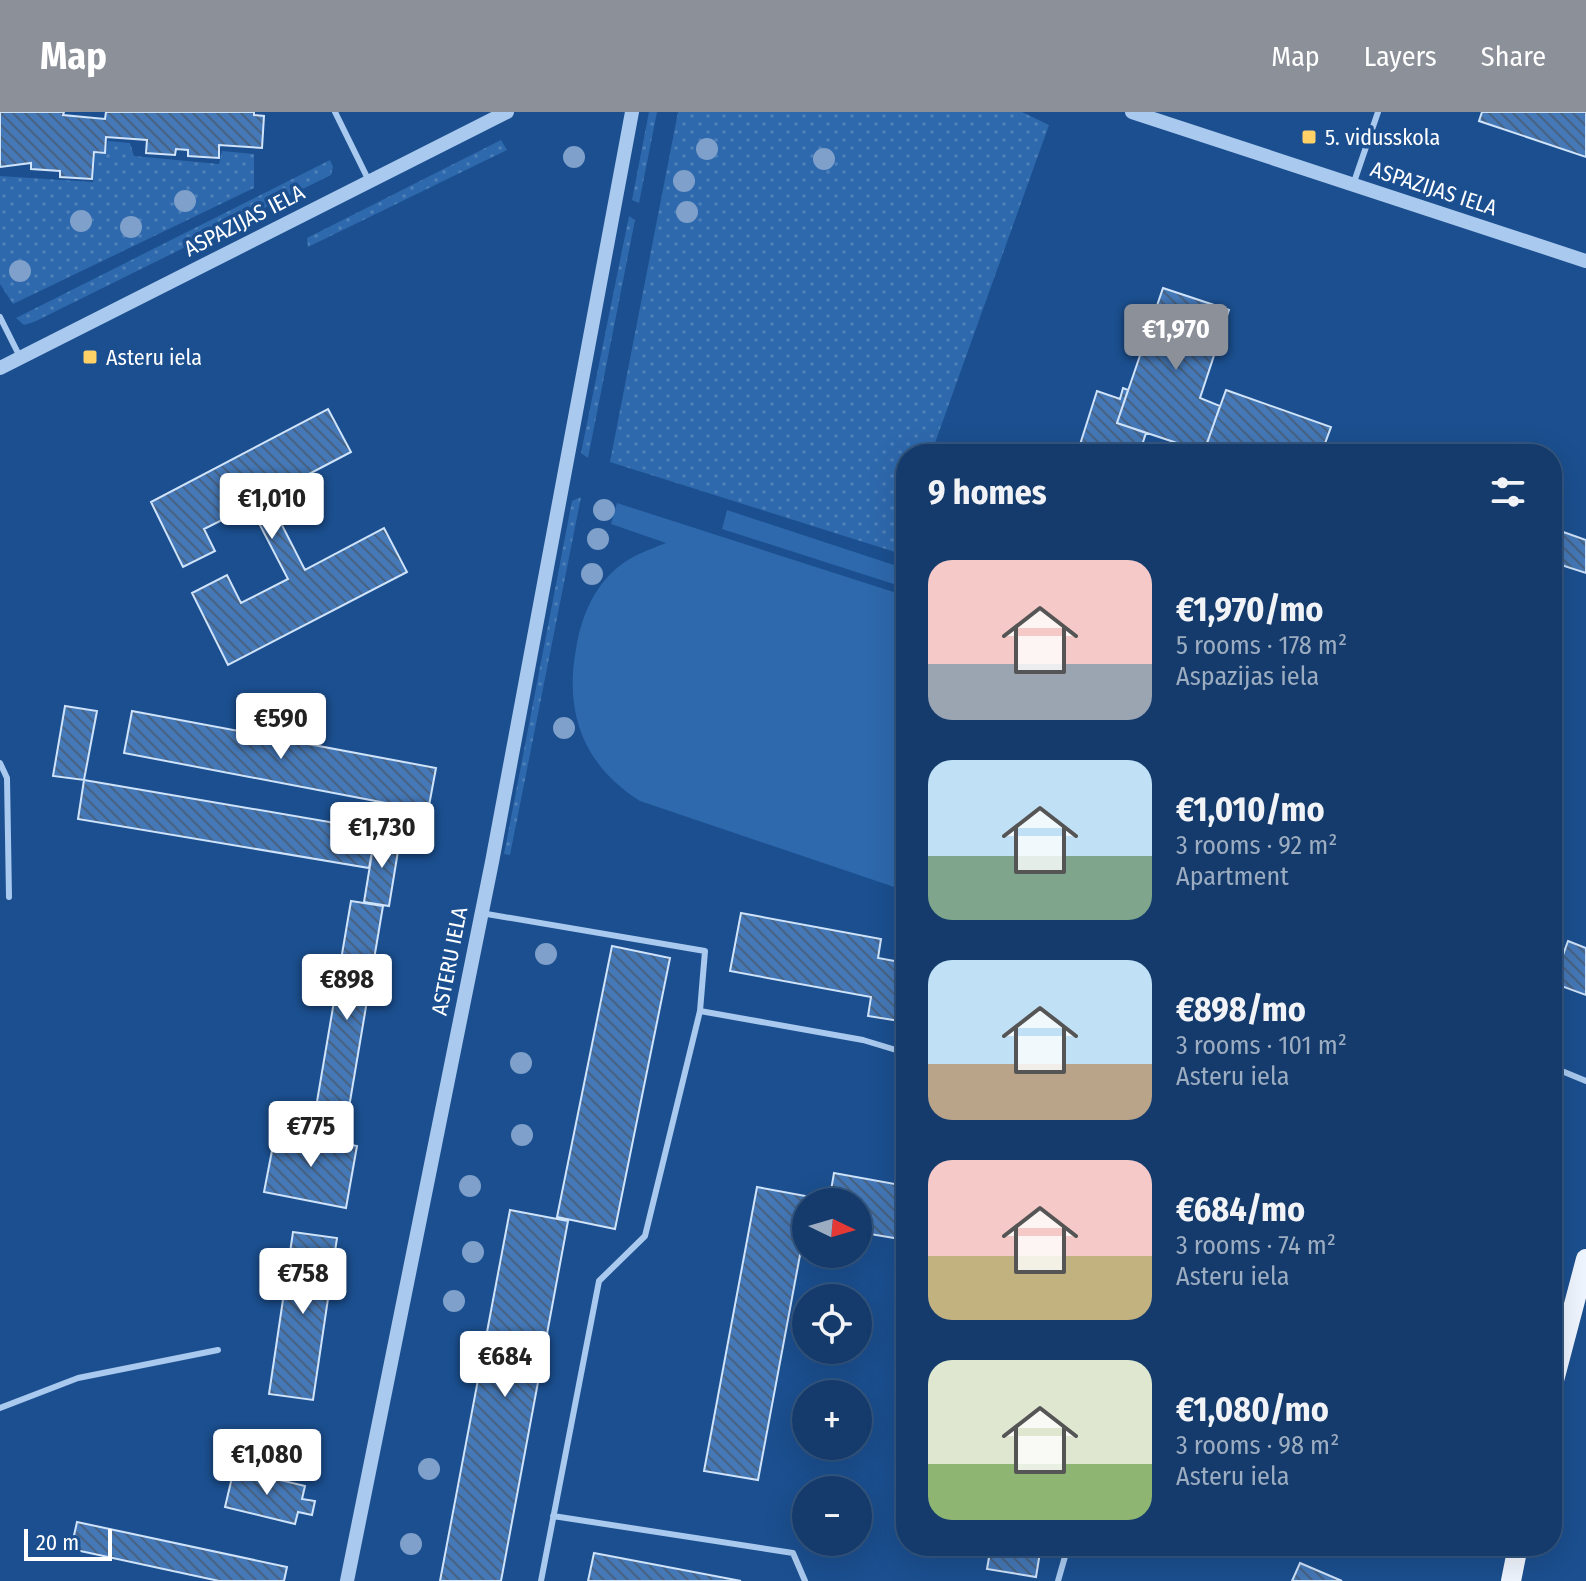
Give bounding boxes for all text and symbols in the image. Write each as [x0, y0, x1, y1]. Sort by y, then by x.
text: Map [40, 33, 107, 79]
text: Map [1271, 40, 1320, 73]
text: Layers [1364, 40, 1437, 73]
text: Share [1481, 40, 1546, 73]
place label: 5. vidusskola [1325, 124, 1440, 151]
marker: 5. vidusskola [1300, 128, 1318, 146]
street label: ASPAZIJAS IELA [1367, 155, 1501, 222]
street label: ASPAZIJAS IELA [180, 178, 309, 262]
pin: €1,970 [1111, 304, 1241, 372]
text: €1,970 [1142, 314, 1210, 345]
place label: Asteru iela [106, 344, 202, 371]
marker: Asteru iela [81, 348, 99, 366]
icon: filters [1486, 470, 1530, 514]
text: 9 homes [928, 472, 1047, 513]
pin: €1,010 [207, 473, 337, 541]
text: €1,010 [238, 483, 306, 514]
text: €1,970/mo [1176, 589, 1324, 630]
icon: home [992, 592, 1088, 688]
text: 5 rooms · 178 m² [1176, 630, 1347, 661]
text: Aspazijas iela [1176, 661, 1319, 692]
pin: €590 [234, 693, 328, 761]
text: €590 [254, 703, 308, 734]
text: €1,010/mo [1176, 789, 1325, 830]
icon: home [992, 792, 1088, 888]
pin: €1,730 [317, 802, 447, 870]
text: €1,730 [348, 812, 416, 843]
text: 3 rooms · 92 m² [1176, 830, 1337, 861]
text: Apartment [1176, 861, 1289, 892]
street label: ASTERU IELA [426, 904, 473, 1018]
pin: €898 [300, 954, 394, 1022]
text: €898 [320, 964, 374, 995]
text: €898/mo [1176, 989, 1306, 1030]
icon: home [992, 992, 1088, 1088]
text: 3 rooms · 101 m² [1176, 1030, 1347, 1061]
text: Asteru iela [1176, 1061, 1289, 1092]
pin: €775 [264, 1101, 358, 1169]
text: €775 [287, 1111, 335, 1142]
north arrow [792, 1188, 872, 1268]
map controls [792, 1188, 872, 1556]
text: €684/mo [1176, 1189, 1305, 1230]
icon: home [992, 1192, 1088, 1288]
text: 3 rooms · 74 m² [1176, 1230, 1336, 1261]
pin: €758 [256, 1248, 350, 1316]
text: €758 [277, 1258, 329, 1289]
text: Asteru iela [1176, 1261, 1289, 1292]
button: locate [792, 1284, 872, 1364]
pin: €684 [458, 1331, 552, 1399]
text: €684 [478, 1341, 532, 1372]
button: + [792, 1380, 872, 1460]
text: €1,080/mo [1176, 1389, 1329, 1430]
icon: home [992, 1392, 1088, 1488]
pin: €1,080 [202, 1429, 332, 1497]
text: 3 rooms · 98 m² [1176, 1430, 1339, 1461]
text: €1,080 [231, 1439, 303, 1470]
text: Asteru iela [1176, 1461, 1289, 1492]
button: − [792, 1476, 872, 1556]
scale bar [24, 1525, 112, 1561]
text: 20 m [36, 1529, 79, 1556]

